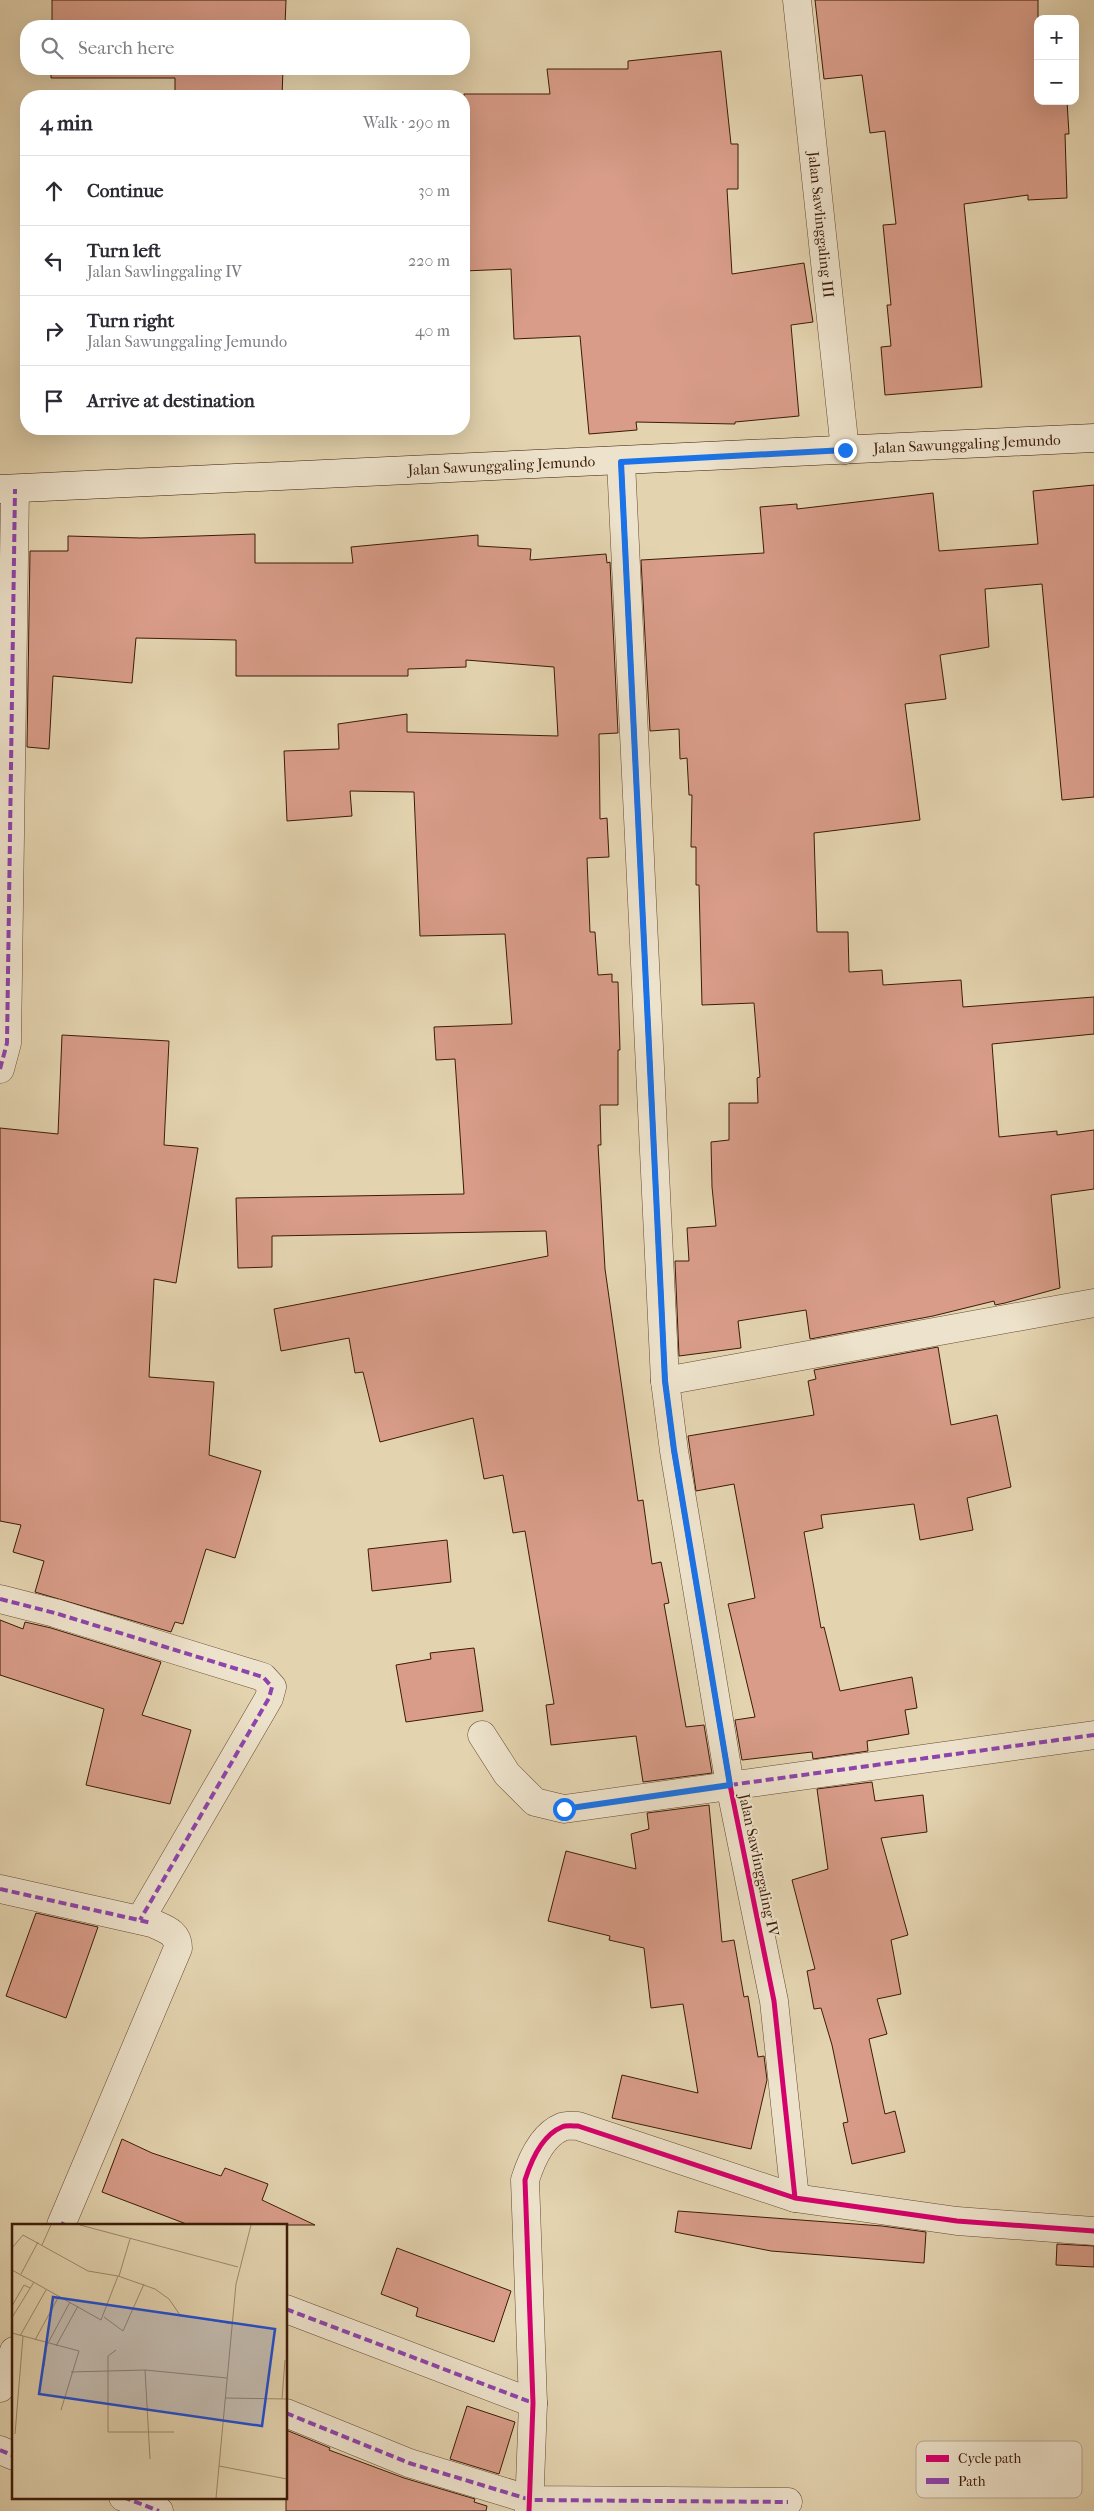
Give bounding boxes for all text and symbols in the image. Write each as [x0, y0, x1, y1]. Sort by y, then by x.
map controls [1034, 15, 1079, 105]
button: + [1034, 15, 1079, 60]
search box [20, 20, 470, 75]
icon: search [38, 34, 66, 62]
text: Search here [78, 37, 174, 59]
button: − [1034, 60, 1079, 105]
text: 4 min [40, 111, 93, 135]
text: Walk · 290 m [363, 113, 450, 132]
street label: Jalan Sawlinggaling III [804, 150, 838, 299]
icon: ahead [40, 177, 68, 205]
text: Continue [87, 180, 163, 202]
text: 30 m [418, 181, 450, 200]
text: Turn left [87, 240, 161, 262]
icon: left [40, 247, 68, 275]
text: 220 m [408, 251, 450, 270]
text: Jalan Sawlinggaling IV [87, 262, 242, 281]
text: Turn right [87, 310, 174, 332]
icon: right [40, 317, 68, 345]
text: 40 m [415, 321, 450, 340]
text: Jalan Sawunggaling Jemundo [87, 332, 287, 351]
icon: arrive [40, 387, 68, 415]
text: Arrive at destination [87, 390, 255, 412]
street label: Jalan Sawunggaling Jemundo [872, 431, 1061, 457]
route end [834, 439, 857, 462]
street label: Jalan Sawunggaling Jemundo [406, 452, 596, 479]
street label: Jalan Sawlinggaling IV [735, 1791, 783, 1939]
route start [553, 1798, 576, 1821]
inset map [12, 2224, 288, 2498]
legend [916, 2441, 1082, 2498]
text: Cycle path [958, 2450, 1022, 2467]
text: Path [958, 2473, 986, 2490]

